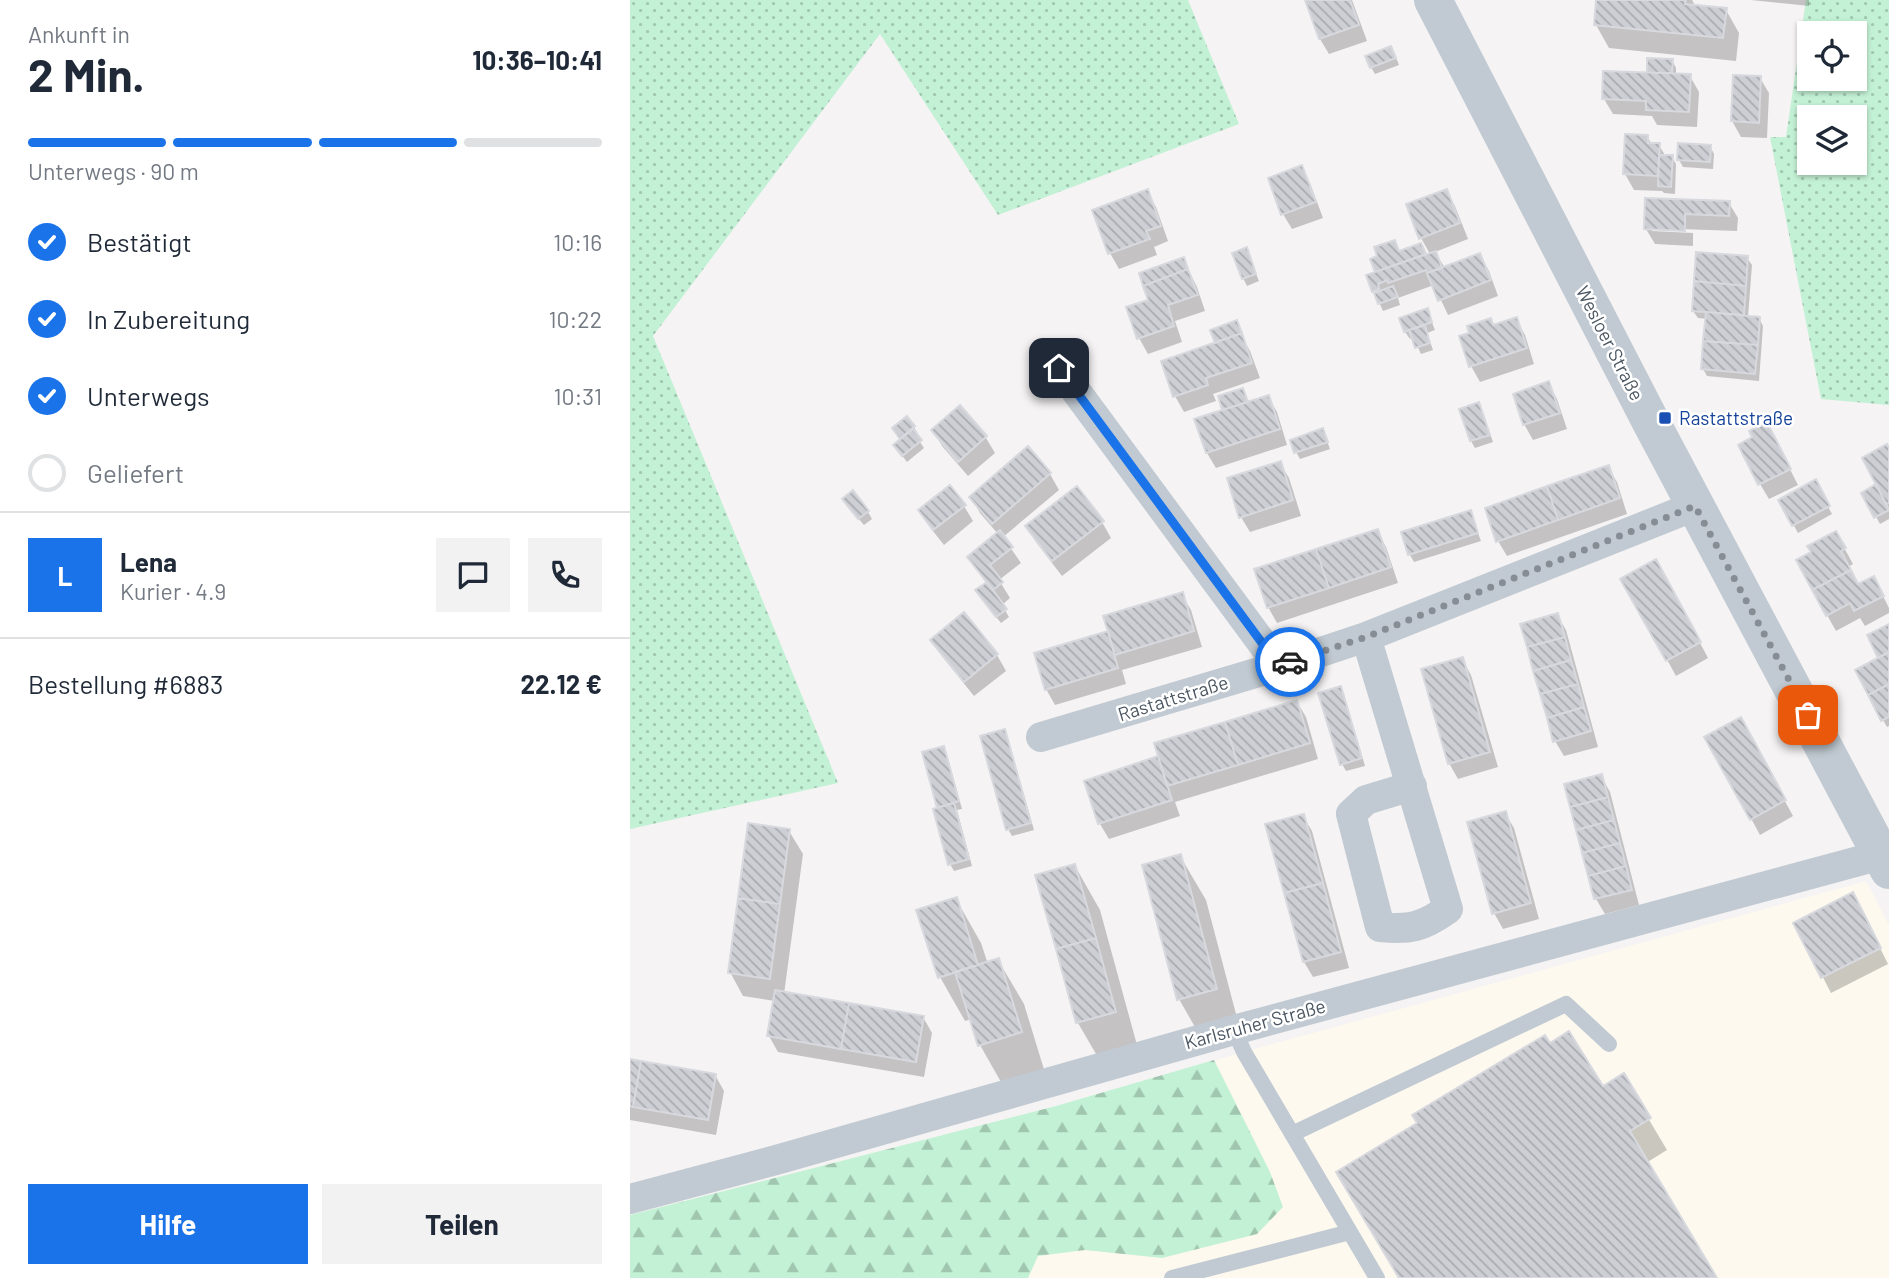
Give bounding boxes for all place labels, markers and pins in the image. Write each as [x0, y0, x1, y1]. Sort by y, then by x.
pin [1029, 338, 1089, 398]
place label: Rastattstraße [1679, 406, 1793, 429]
marker: Rastattstraße [1657, 410, 1673, 426]
pin [1778, 685, 1838, 745]

